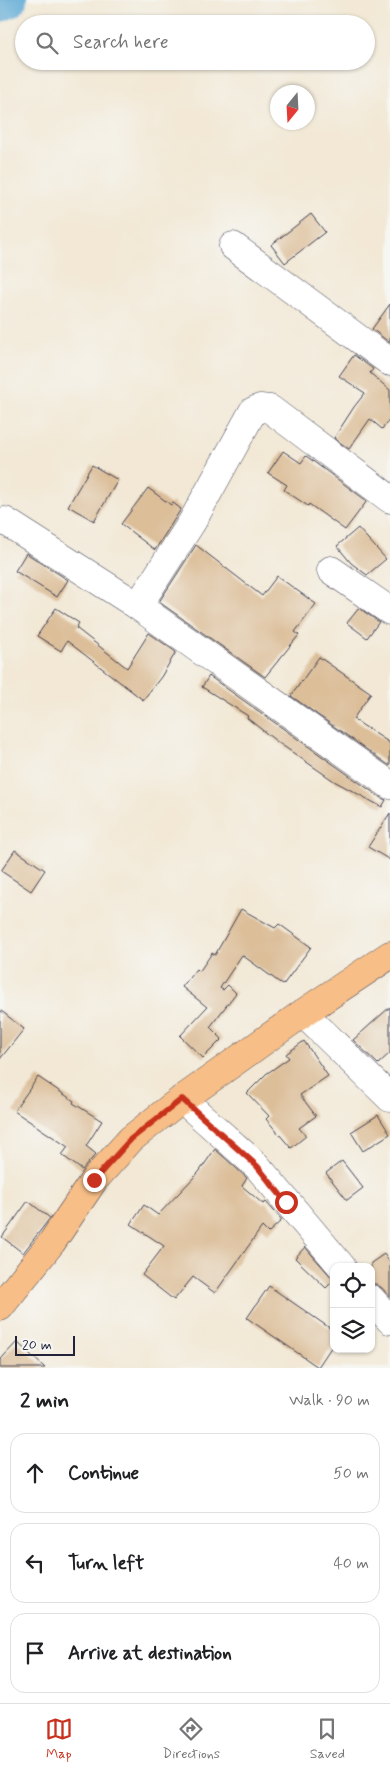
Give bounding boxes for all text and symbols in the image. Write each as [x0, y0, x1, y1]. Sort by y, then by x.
search box [15, 15, 375, 70]
icon: search [33, 29, 61, 57]
text: Search here [73, 30, 169, 55]
north arrow [270, 85, 315, 130]
route end [83, 1169, 106, 1192]
route start [275, 1191, 298, 1214]
map controls [330, 1263, 375, 1353]
button: locate [330, 1263, 375, 1308]
button: layers [330, 1308, 375, 1353]
scale bar [15, 1333, 75, 1356]
text: 20 m [22, 1336, 52, 1354]
text: 2 min [20, 1387, 69, 1415]
text: Walk · 90 m [289, 1390, 370, 1411]
icon: ahead [21, 1459, 49, 1487]
text: Continue [68, 1461, 139, 1486]
text: 50 m [333, 1463, 369, 1484]
icon: left [21, 1549, 49, 1577]
text: Turn left [68, 1551, 144, 1576]
text: 40 m [333, 1553, 369, 1574]
icon: arrive [21, 1639, 49, 1667]
text: Arrive at destination [68, 1641, 232, 1666]
tab: Map [45, 1715, 73, 1763]
tab: Directions [163, 1715, 220, 1763]
tab: Saved [310, 1715, 345, 1763]

